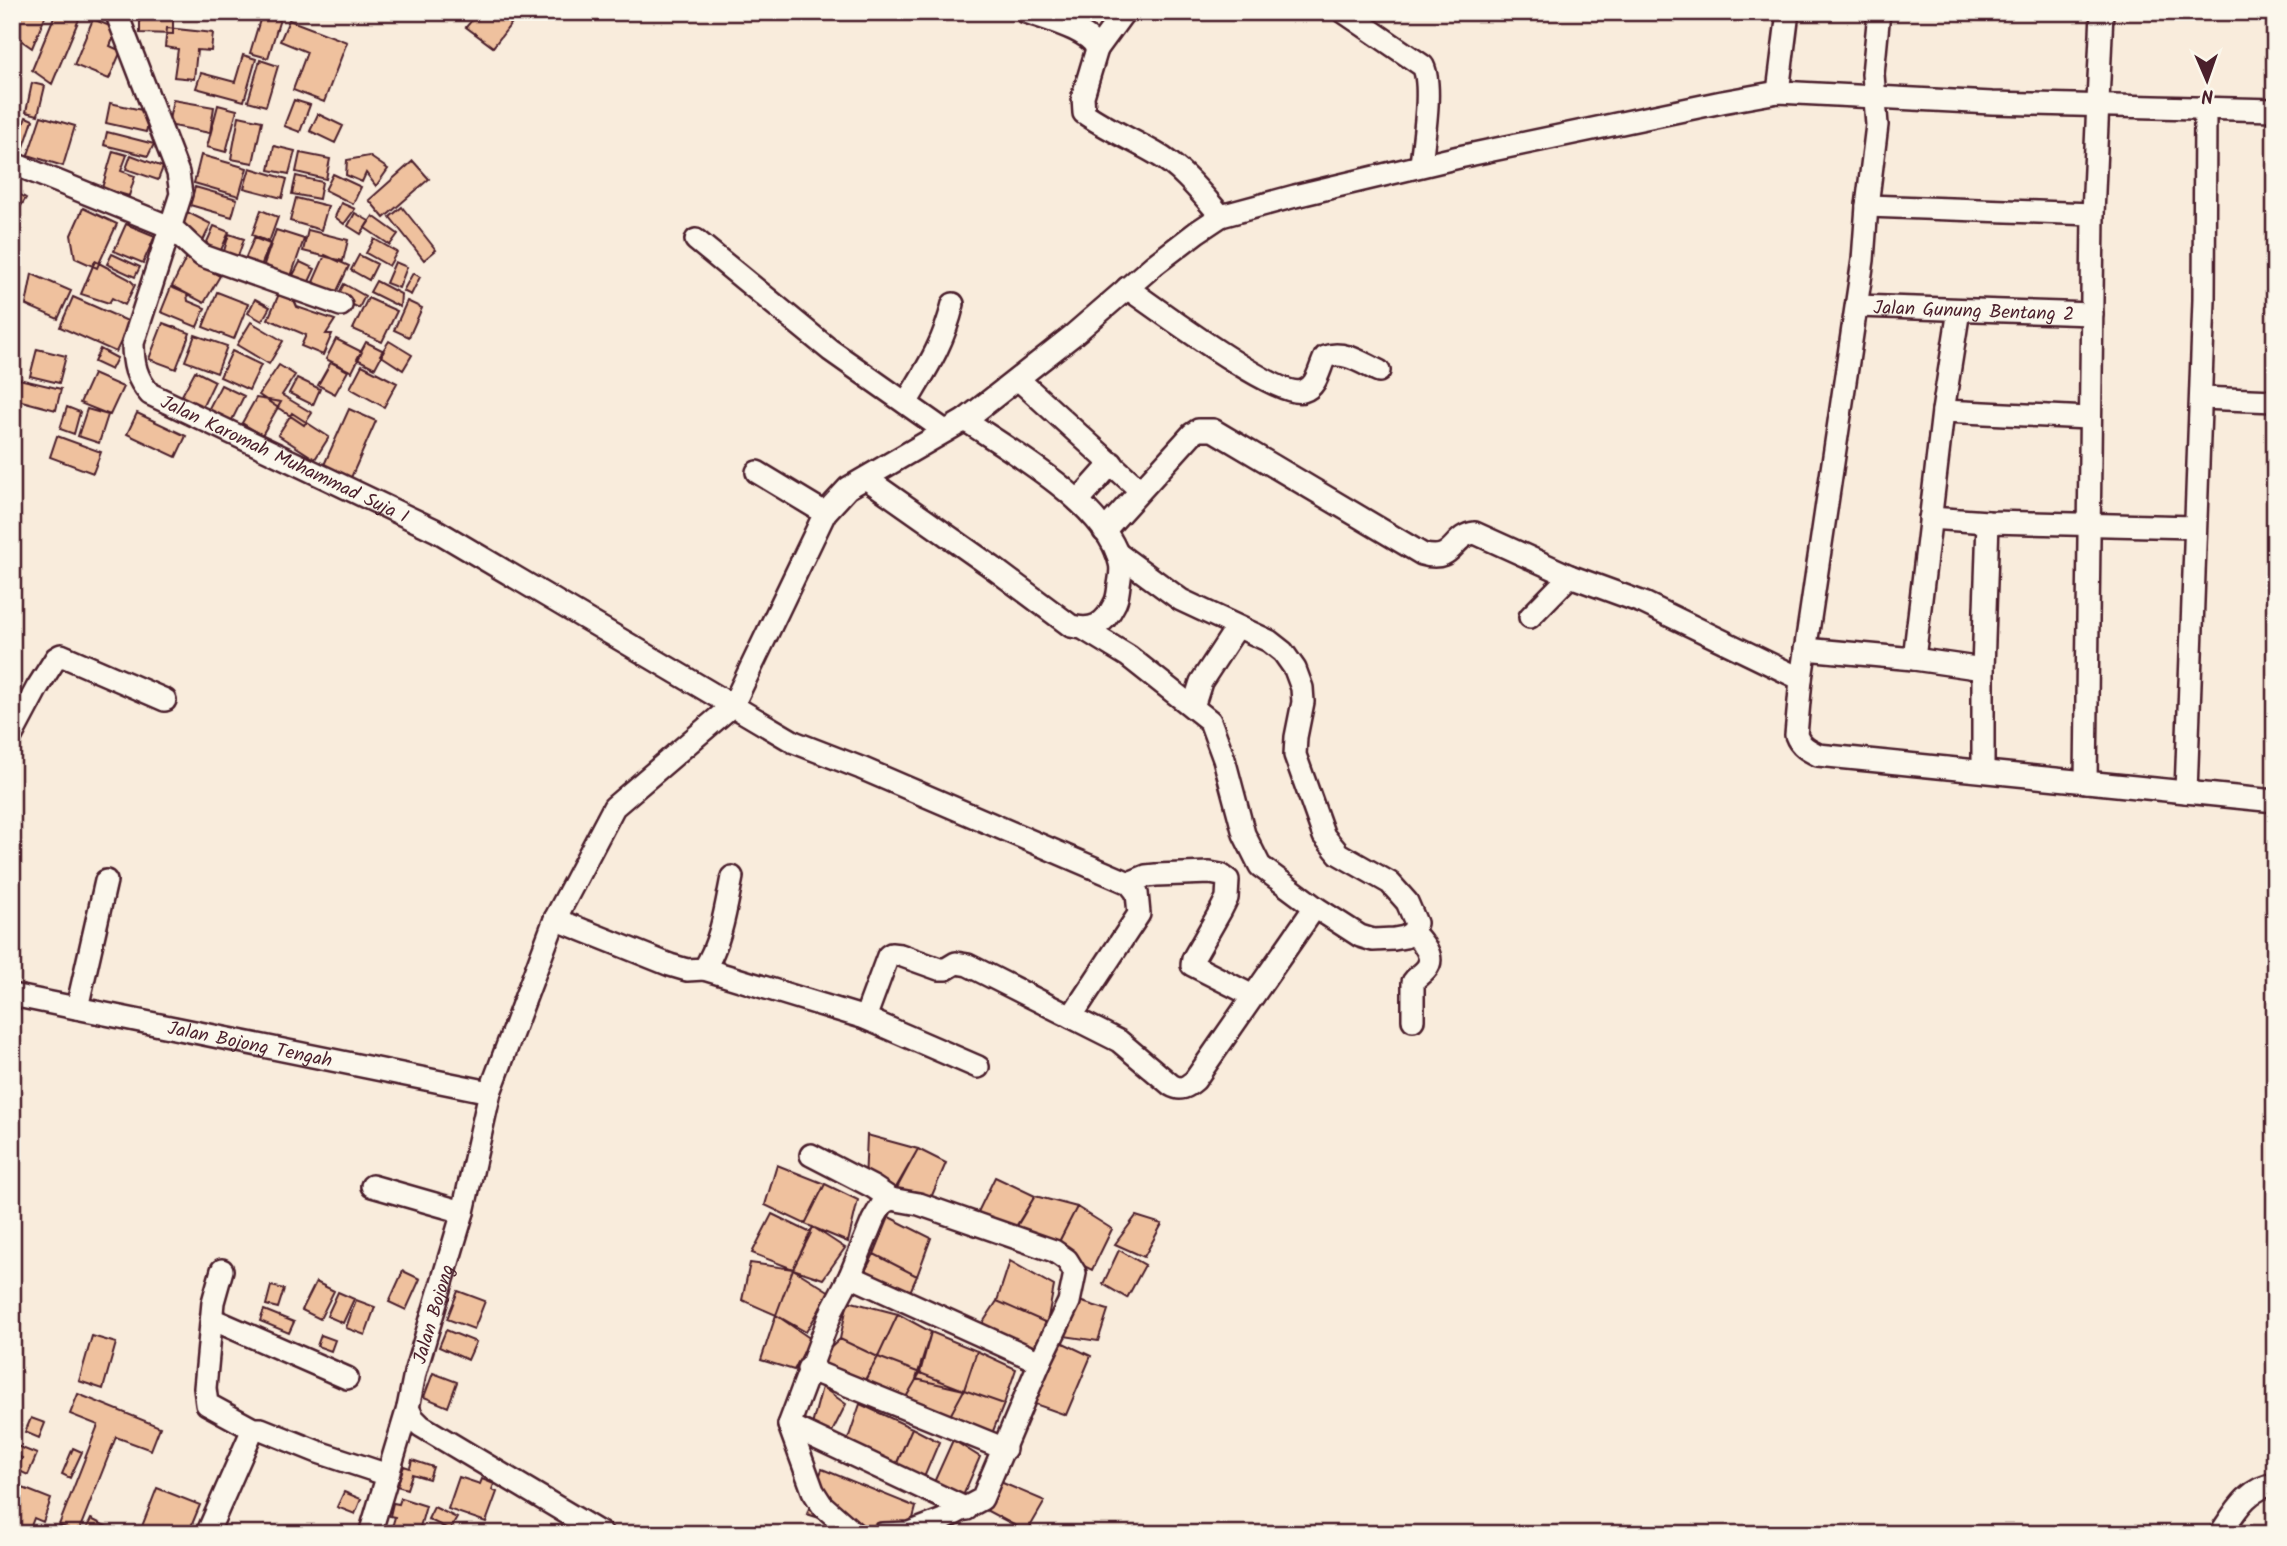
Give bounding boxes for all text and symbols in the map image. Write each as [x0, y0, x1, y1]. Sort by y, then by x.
north arrow [2172, 46, 2242, 116]
text: N [2201, 80, 2214, 110]
street label: Jalan Gunung Bentang 2 [1873, 294, 2075, 330]
street label: Jalan Karomah Muhammad Suja I [155, 388, 413, 532]
street label: Jalan Bojong Tengah [165, 1014, 335, 1077]
street label: Jalan Bojong [406, 1261, 464, 1368]

